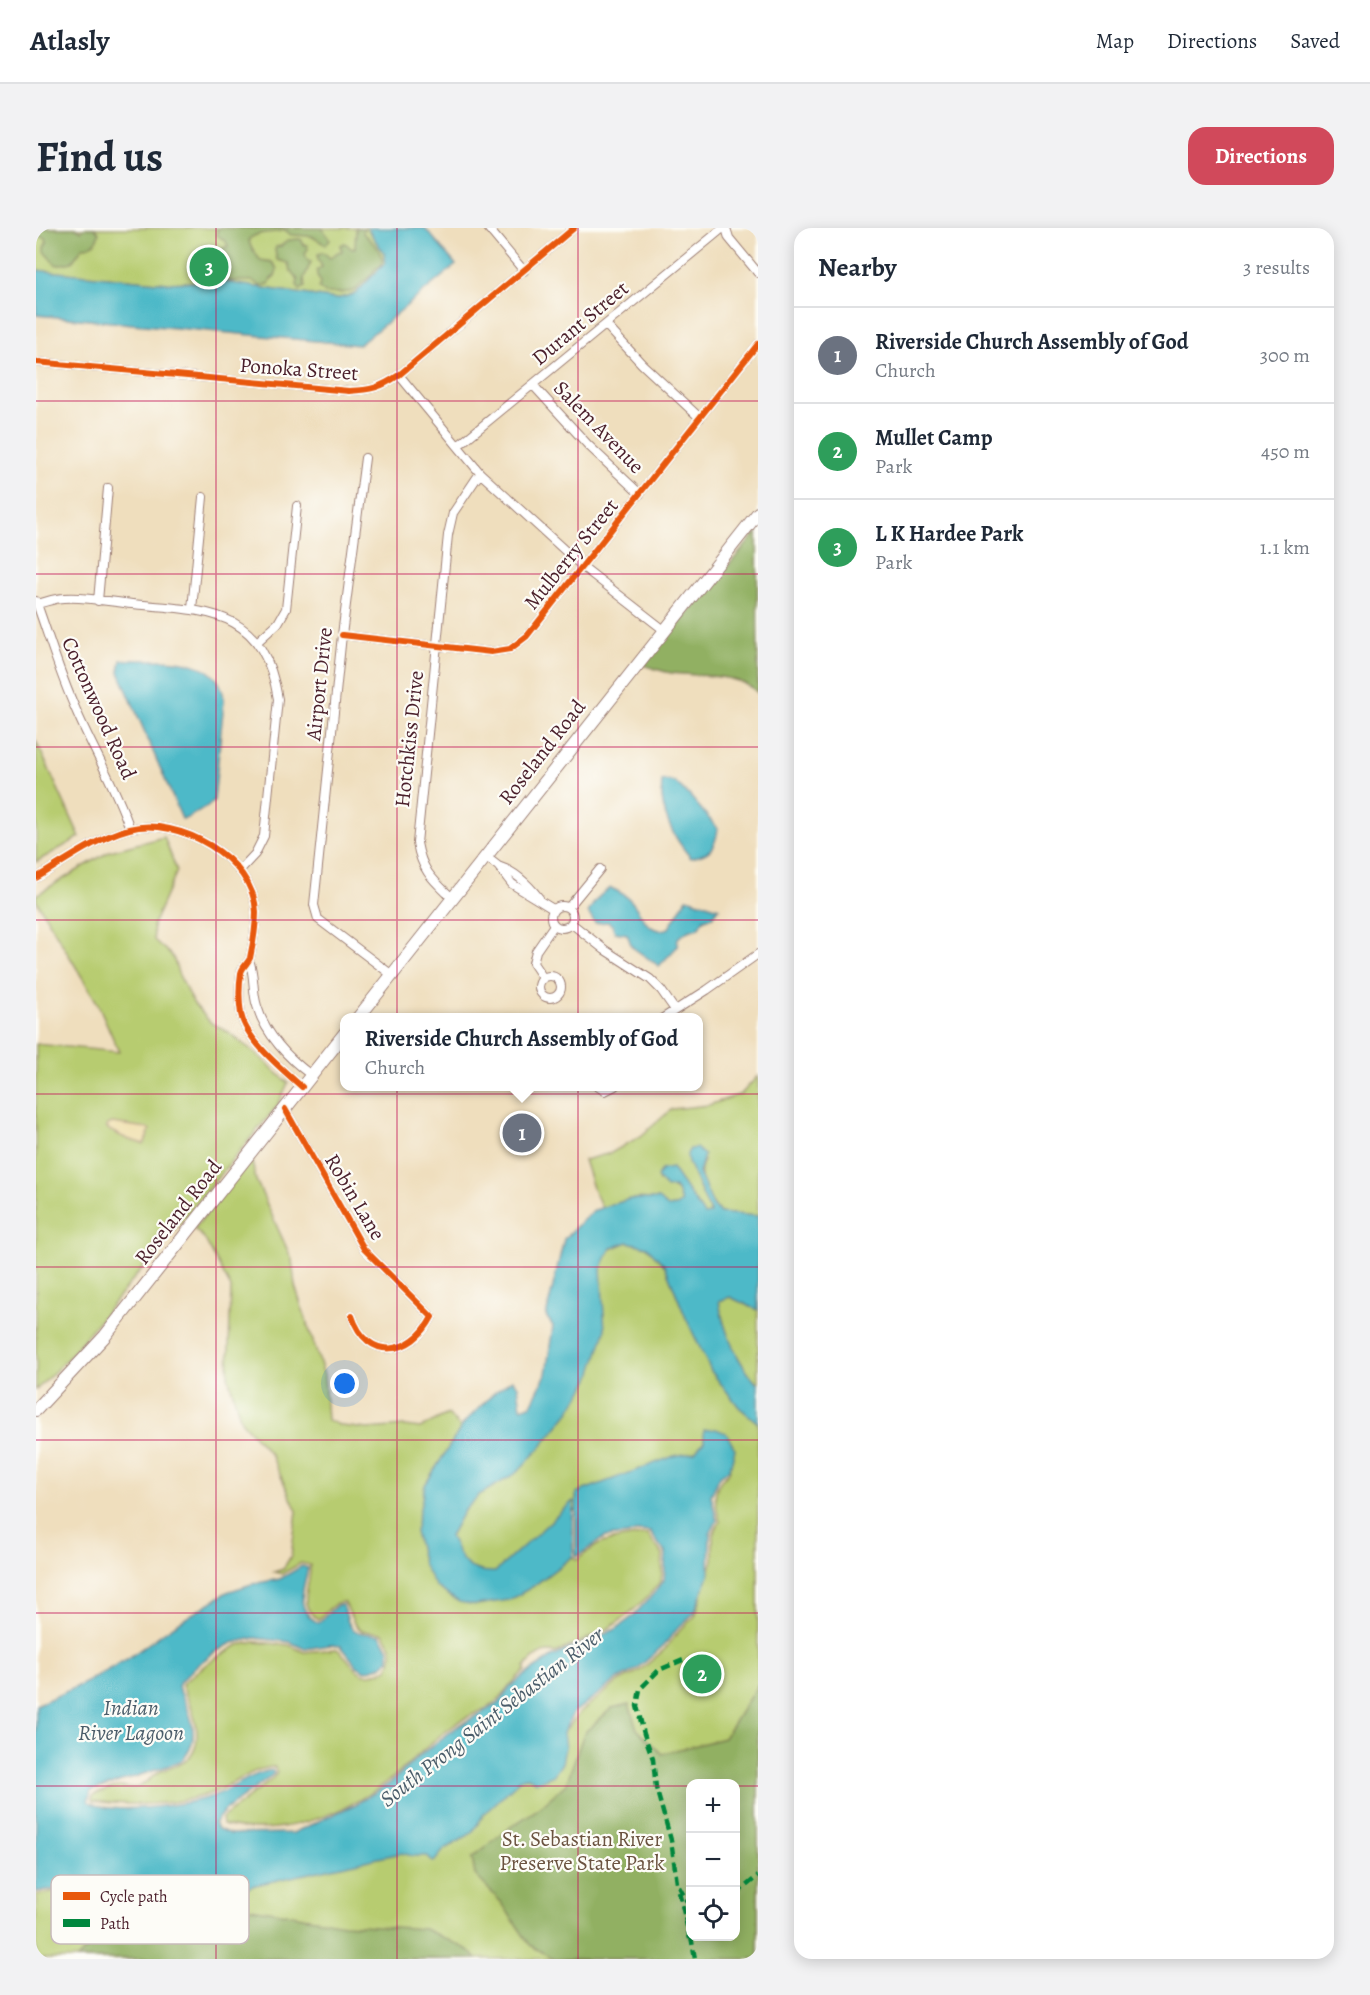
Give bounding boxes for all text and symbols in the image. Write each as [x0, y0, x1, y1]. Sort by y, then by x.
text: Atlasly [30, 22, 109, 60]
text: Map [1096, 27, 1134, 55]
text: Directions [1167, 27, 1257, 55]
text: Saved [1290, 27, 1340, 55]
button: Directions [1188, 127, 1334, 185]
text: Find us [36, 128, 163, 185]
pin: 3 [190, 244, 228, 290]
text: Nearby [818, 250, 897, 285]
text: 3 results [1243, 254, 1310, 281]
street label: Durant Street [526, 274, 634, 372]
text: Riverside Church Assembly of God [875, 327, 1189, 357]
text: 1 [834, 342, 841, 369]
text: 300 m [1260, 342, 1310, 369]
street label: Ponoka Street [239, 351, 359, 387]
text: Church [875, 357, 936, 384]
street label: Salem Avenue [548, 374, 650, 480]
text: Mullet Camp [875, 423, 992, 453]
text: 2 [833, 438, 842, 465]
text: 450 m [1261, 438, 1310, 465]
text: Park [875, 453, 913, 480]
street label: Mulberry Street [517, 492, 625, 615]
text: L K Hardee Park [875, 519, 1023, 549]
text: 3 [833, 534, 842, 561]
text: 1.1 km [1260, 534, 1310, 561]
text: Park [875, 549, 913, 576]
street label: Airport Drive [299, 626, 339, 743]
street label: Cottonwood Road [55, 632, 143, 784]
street label: Hotchkiss Drive [388, 669, 430, 809]
street label: Roseland Road [492, 693, 592, 810]
popup [340, 1013, 703, 1091]
text: Riverside Church Assembly of God [365, 1024, 678, 1054]
text: Church [365, 1054, 425, 1081]
pin: 1 [502, 1110, 542, 1156]
street label: Robin Lane [318, 1149, 392, 1245]
street label: Roseland Road [128, 1153, 228, 1270]
your location [330, 1369, 359, 1398]
water label: South Prong Saint Sebastian River [374, 1619, 611, 1814]
pin: 2 [682, 1652, 722, 1696]
water label: Indian River Lagoon [78, 1693, 184, 1748]
map controls [686, 1779, 740, 1941]
button: + [686, 1779, 740, 1833]
park label: St. Sebastian River Preserve State Park [499, 1825, 665, 1877]
button: − [686, 1833, 740, 1887]
legend [51, 1875, 249, 1944]
text: Cycle path [100, 1886, 168, 1908]
button: locate [686, 1887, 740, 1941]
text: Path [100, 1913, 130, 1935]

